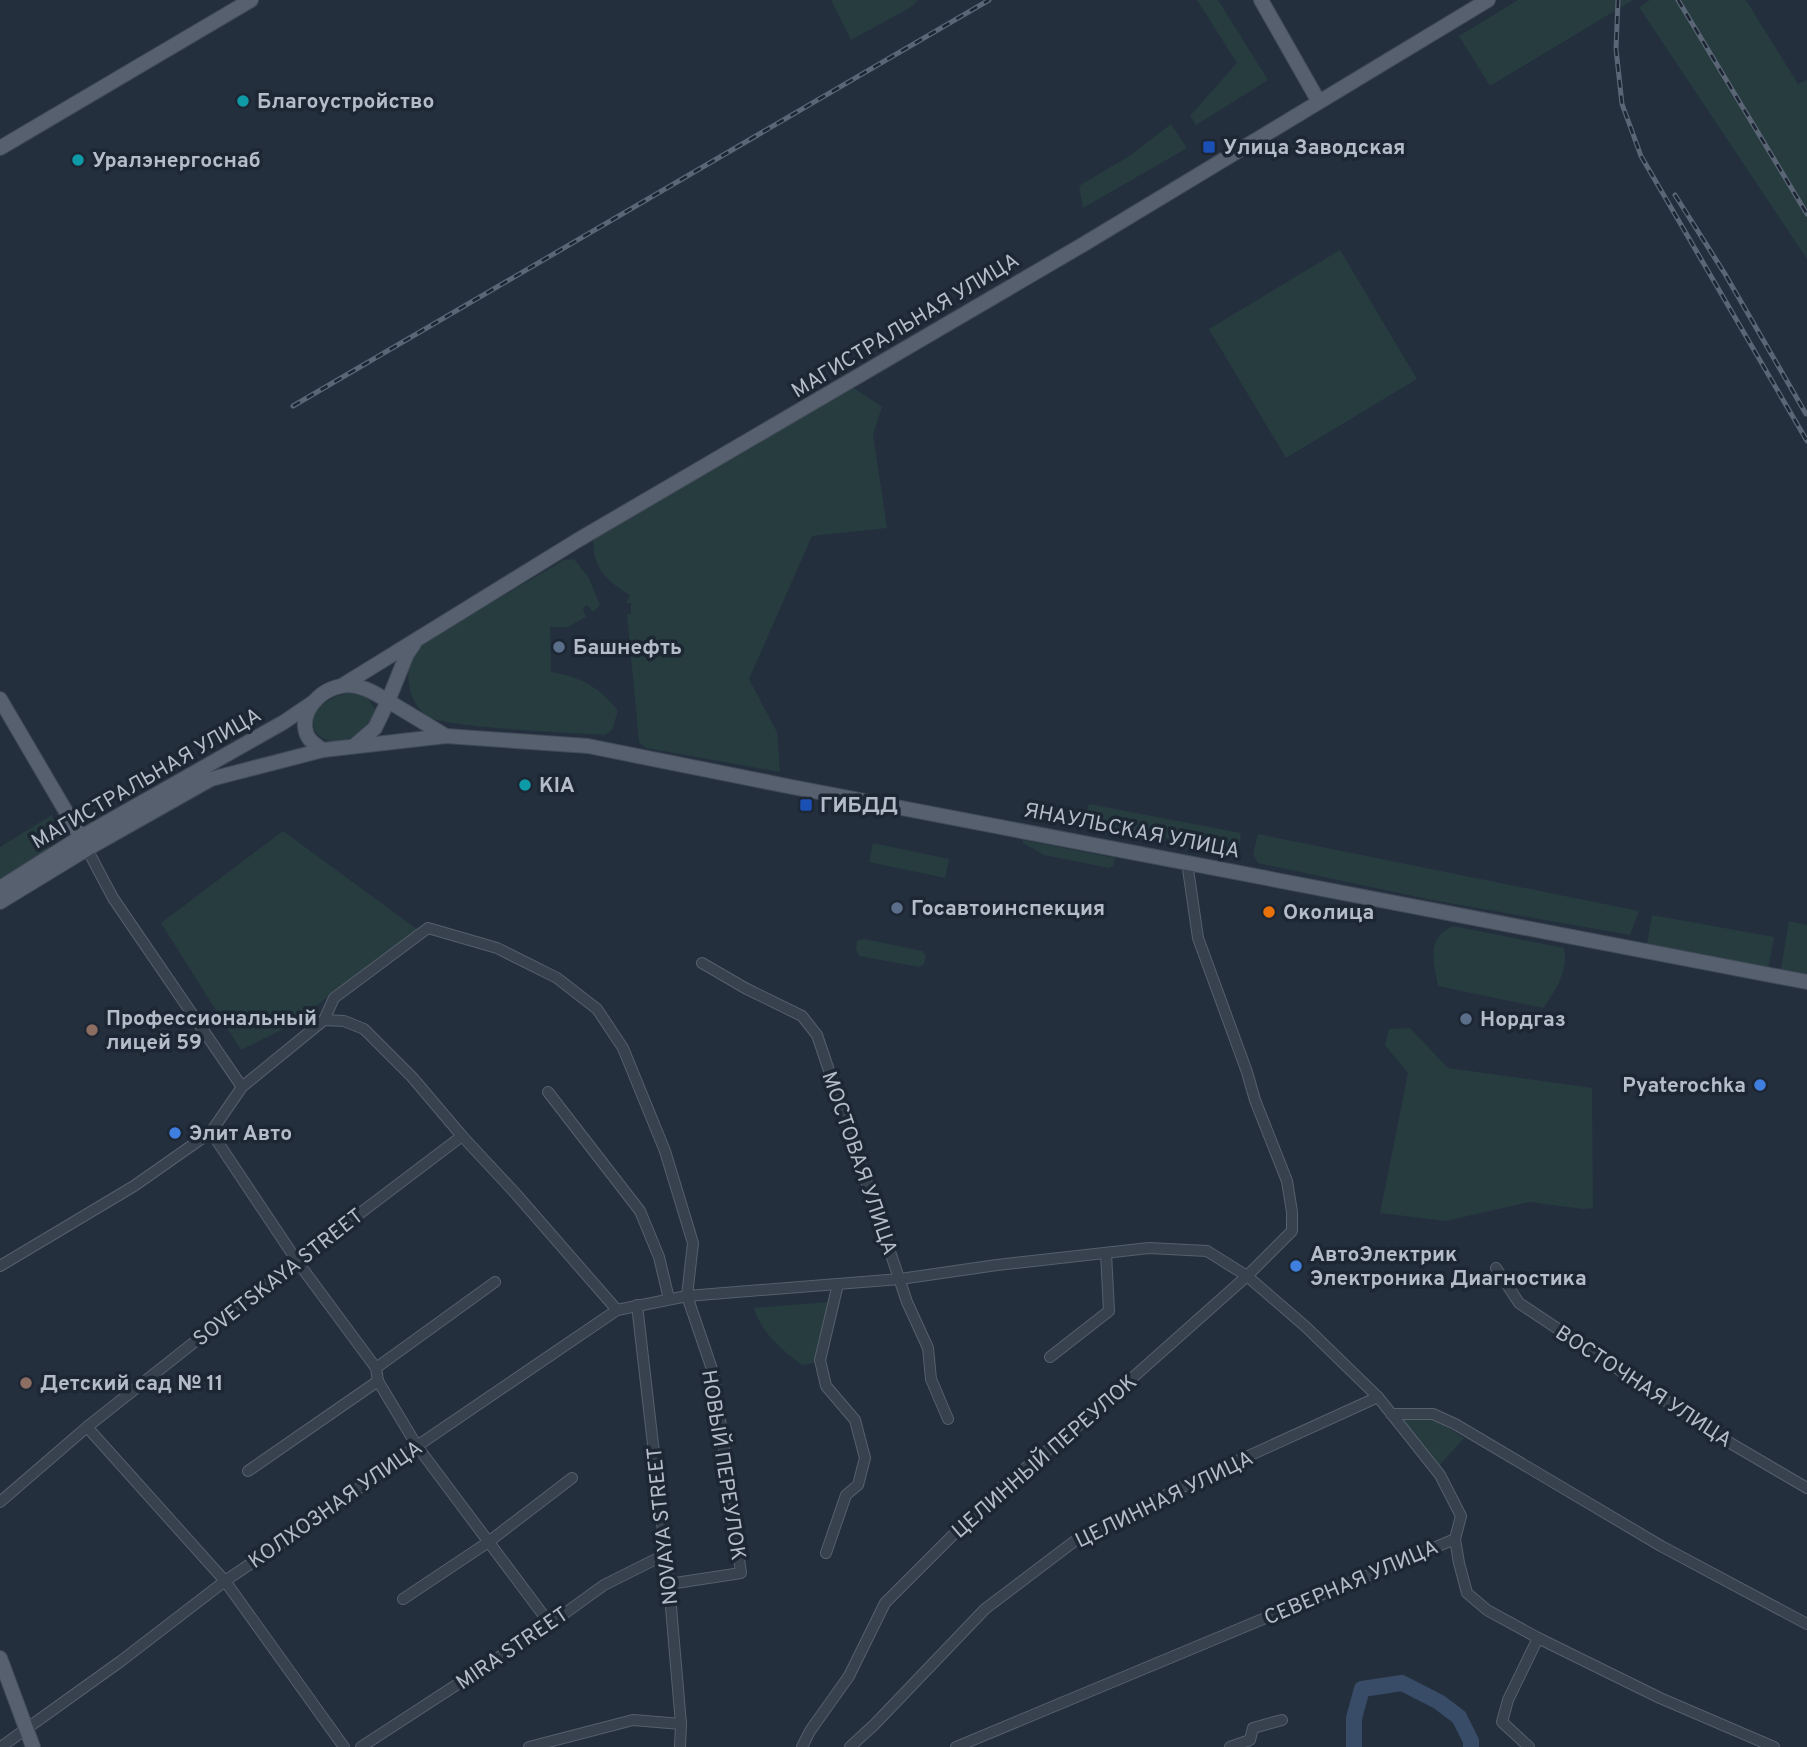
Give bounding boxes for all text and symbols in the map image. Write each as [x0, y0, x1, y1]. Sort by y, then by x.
place label: Благоустройство [257, 89, 434, 116]
marker: Благоустройство [235, 93, 251, 109]
place label: Улица Заводская [1223, 135, 1405, 162]
marker: Улица Заводская [1201, 139, 1217, 155]
place label: Уралэнергоснаб [92, 148, 261, 175]
marker: Уралэнергоснаб [70, 152, 86, 168]
street label: МАГИСТРАЛЬНАЯ УЛИЦА [787, 248, 1025, 405]
place label: Башнефть [573, 635, 682, 662]
marker: Башнефть [551, 639, 567, 655]
street label: МАГИСТРАЛЬНАЯ УЛИЦА [27, 702, 267, 856]
place label: KIA [539, 773, 575, 800]
marker: KIA [517, 777, 533, 793]
place label: ГИБДД [820, 793, 898, 820]
marker: ГИБДД [798, 797, 814, 813]
street label: ЯНАУЛЬСКАЯ УЛИЦА [1021, 797, 1242, 866]
place label: Госавтоинспекция [911, 896, 1105, 923]
marker: Госавтоинспекция [889, 900, 905, 916]
place label: Околица [1283, 900, 1374, 927]
marker: Околица [1261, 904, 1277, 920]
place label: Профессиональный лицей 59 [106, 1006, 317, 1057]
place label: Нордгаз [1480, 1007, 1566, 1034]
marker: Нордгаз [1458, 1011, 1474, 1027]
marker: Профессиональный лицей 59 [84, 1022, 100, 1038]
street label: МОСТОВАЯ УЛИЦА [814, 1068, 903, 1259]
place label: Pyaterochka [1622, 1073, 1746, 1100]
marker: Pyaterochka [1752, 1077, 1768, 1093]
place label: Элит Авто [189, 1121, 292, 1148]
marker: Элит Авто [167, 1125, 183, 1141]
street label: SOVETSKAYA STREET [188, 1203, 370, 1353]
place label: АвтоЭлектрик Электроника Диагностика [1310, 1242, 1587, 1293]
marker: АвтоЭлектрик Электроника Диагностика [1288, 1258, 1304, 1274]
street label: ВОСТОЧНАЯ УЛИЦА [1550, 1320, 1737, 1454]
street label: НОВЫЙ ПЕРЕУЛОК [694, 1368, 752, 1562]
street label: ЦЕЛИННЫЙ ПЕРЕУЛОК [946, 1368, 1143, 1545]
place label: Детский сад № 11 [40, 1371, 223, 1398]
marker: Детский сад № 11 [18, 1375, 34, 1391]
street label: КОЛХОЗНАЯ УЛИЦА [244, 1435, 428, 1576]
street label: ЦЕЛИННАЯ УЛИЦА [1071, 1445, 1258, 1555]
street label: NOVAYA STREET [642, 1446, 685, 1606]
street label: СЕВЕРНАЯ УЛИЦА [1260, 1534, 1443, 1632]
street label: MIRA STREET [451, 1602, 574, 1697]

